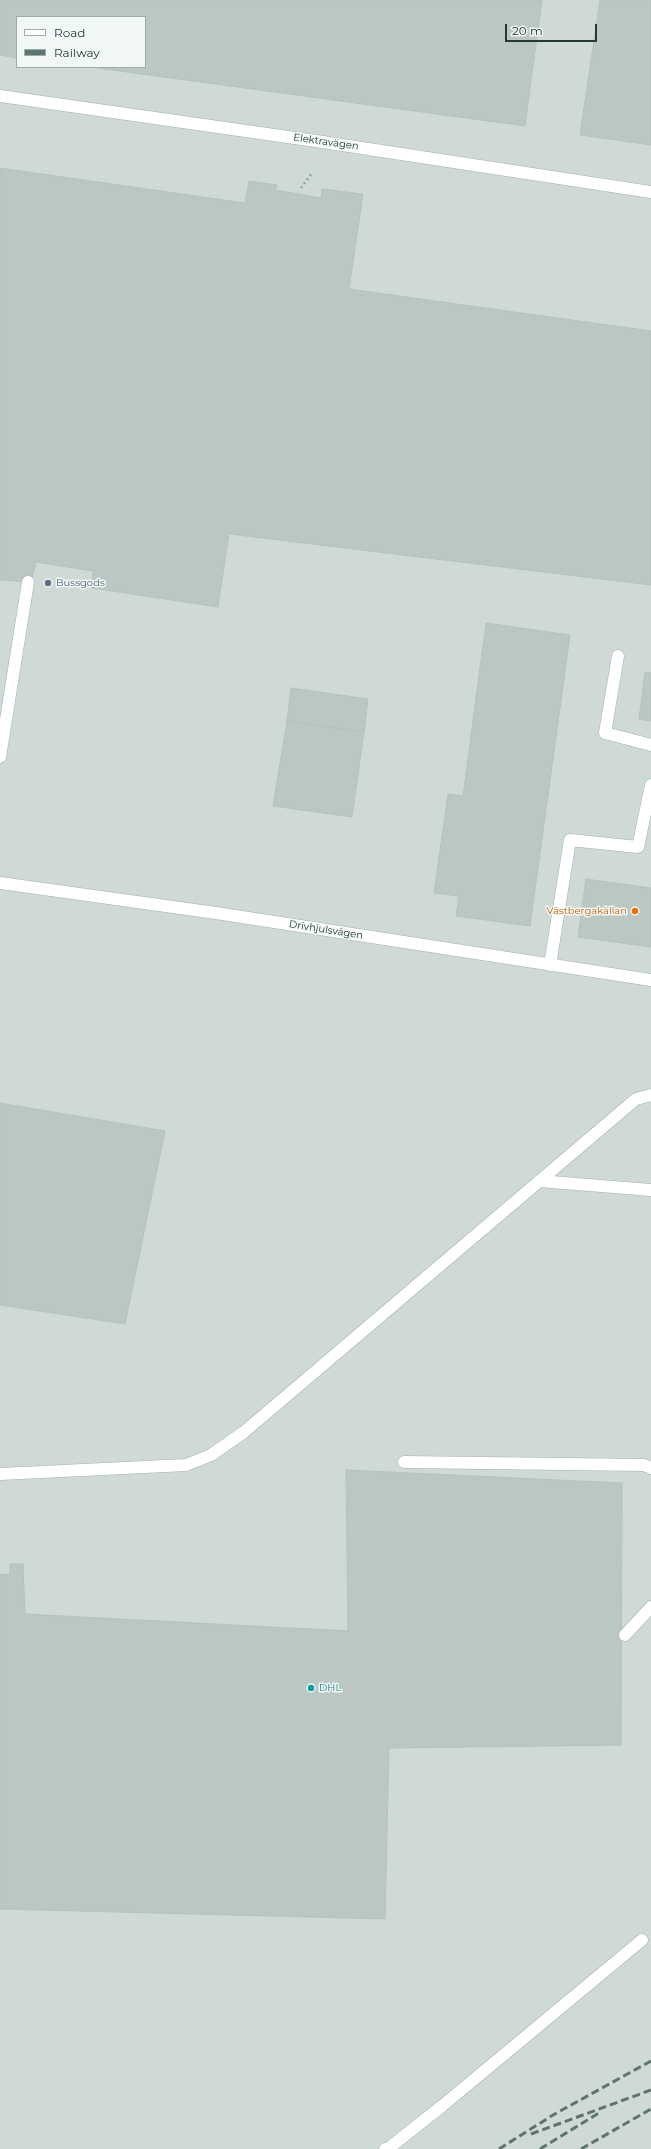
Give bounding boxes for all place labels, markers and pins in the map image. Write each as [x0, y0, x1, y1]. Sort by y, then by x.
place label: Bussgods [56, 577, 105, 589]
marker: Bussgods [43, 578, 53, 588]
place label: Västbergakällan [546, 905, 627, 917]
marker: Västbergakällan [630, 906, 640, 916]
place label: DHL [319, 1682, 341, 1694]
marker: DHL [306, 1683, 316, 1693]

